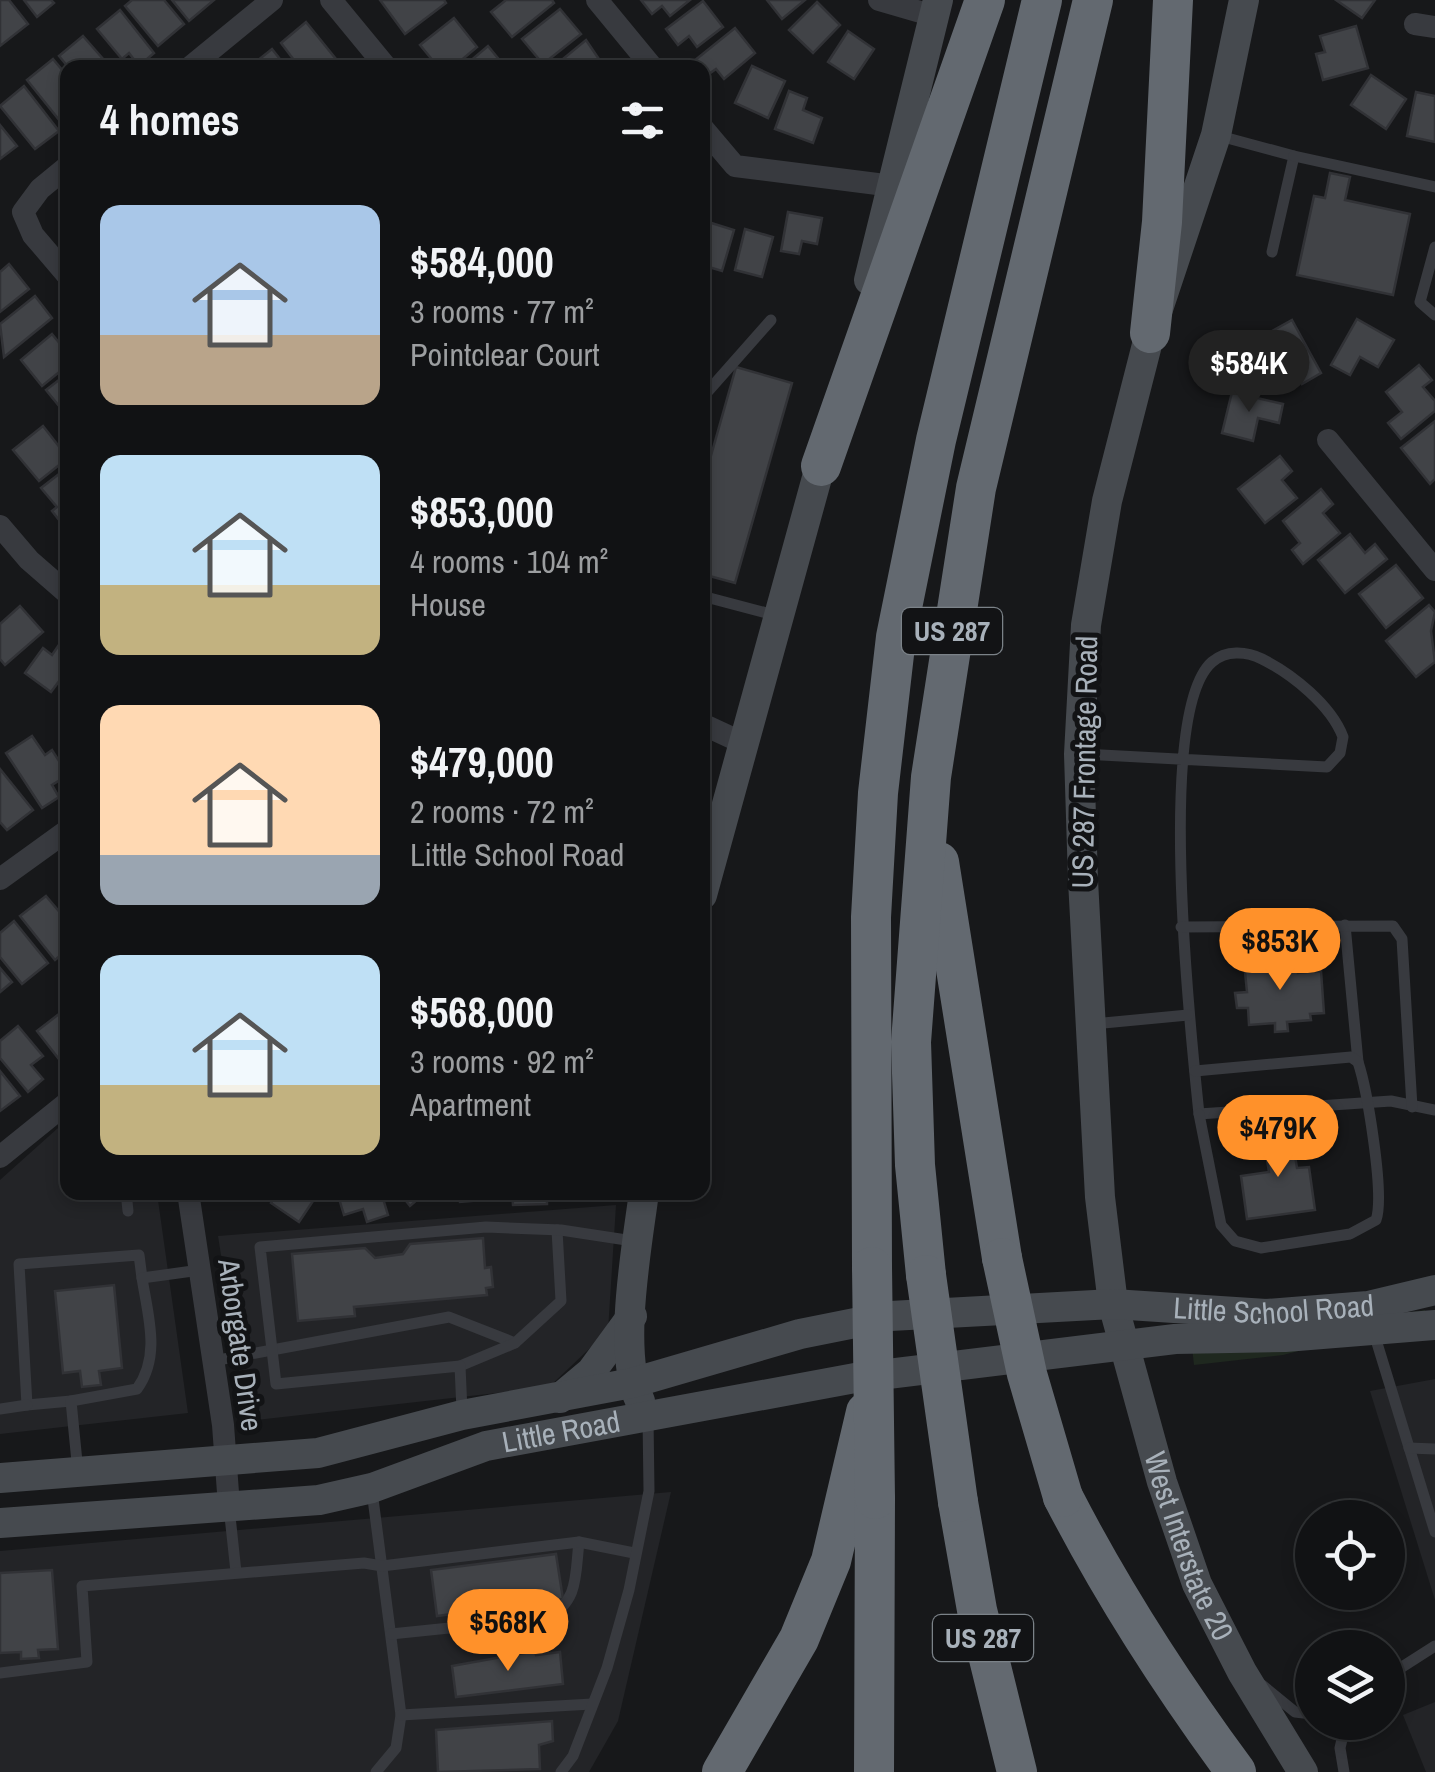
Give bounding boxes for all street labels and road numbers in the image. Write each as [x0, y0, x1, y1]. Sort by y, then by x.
road number: US 287 [902, 608, 1002, 654]
street label: US 287 Frontage Road [1062, 635, 1106, 889]
street label: Arborgate Drive [209, 1255, 273, 1434]
street label: Little School Road [1172, 1285, 1375, 1333]
street label: Little Road [499, 1401, 623, 1462]
street label: West Interstate 20 [1136, 1447, 1243, 1647]
road number: US 287 [933, 1615, 1033, 1661]

